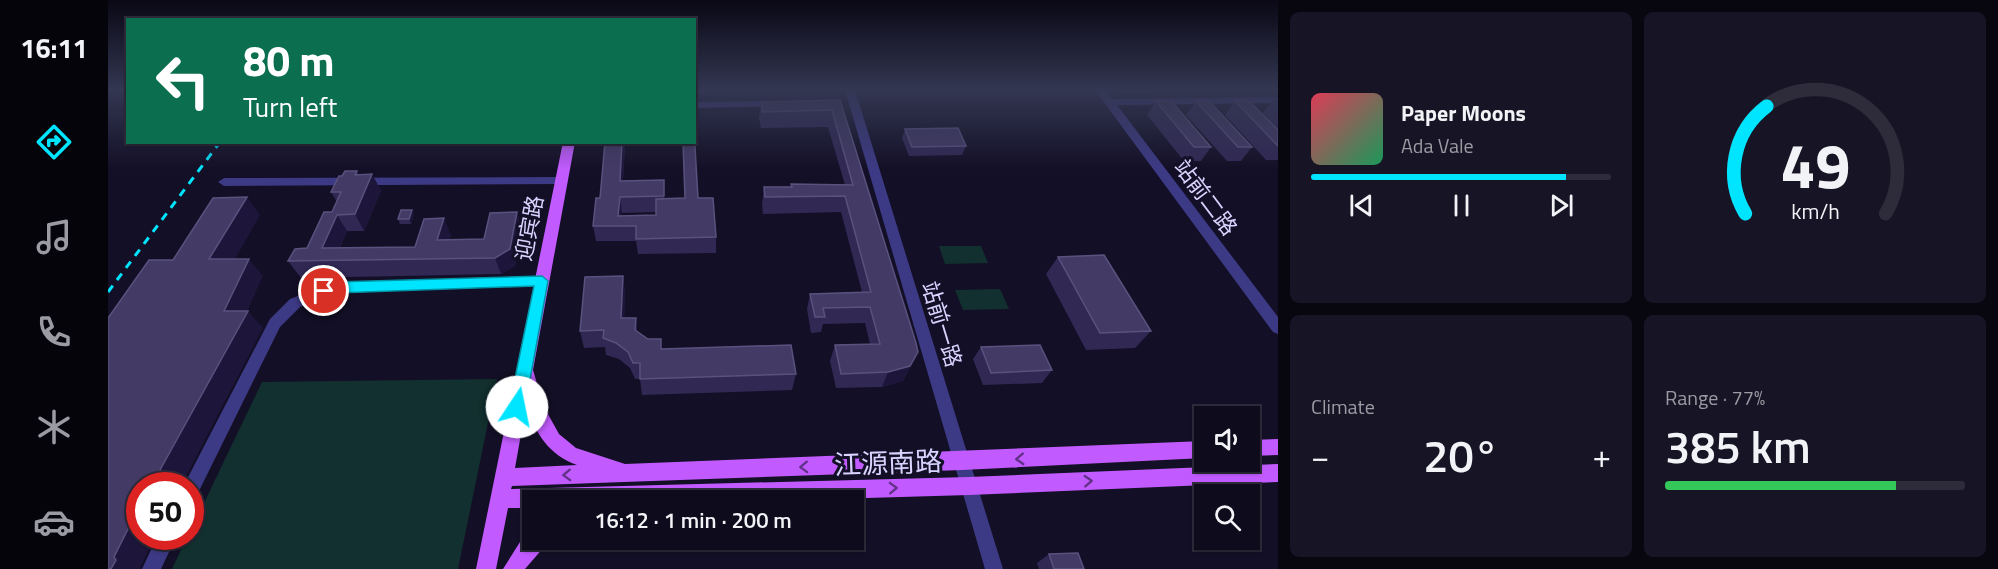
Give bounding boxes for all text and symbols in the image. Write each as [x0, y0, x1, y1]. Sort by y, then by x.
text: 16:11 [20, 27, 88, 68]
text: 80 m [243, 28, 335, 92]
icon: left [144, 42, 222, 120]
text: Turn left [243, 86, 337, 127]
text: Paper Moons [1401, 96, 1526, 130]
text: 49 [1780, 118, 1850, 213]
icon: directions [33, 121, 75, 163]
text: Ada Vale [1401, 130, 1474, 161]
street label: 站前二路 [1166, 152, 1246, 242]
icon: previous [1345, 189, 1378, 222]
icon: pause [1445, 189, 1478, 222]
icon: next [1545, 189, 1578, 222]
street label: 迎宾路 [506, 192, 552, 264]
text: km/h [1791, 196, 1839, 228]
icon: music [33, 216, 75, 258]
pin [298, 265, 349, 316]
icon: arrive [307, 274, 340, 307]
street label: 站前一路 [913, 277, 971, 371]
icon: phone [33, 311, 75, 353]
position arrow [485, 375, 549, 439]
text: Range · 77% [1665, 382, 1765, 413]
text: Climate [1311, 391, 1375, 422]
icon: climate [33, 406, 75, 448]
map controls [1194, 406, 1260, 550]
button: sound [1194, 406, 1260, 472]
text: 385 km [1665, 412, 1811, 480]
text: 20° [1423, 421, 1499, 489]
text: − [1311, 431, 1329, 481]
text: + [1593, 431, 1611, 481]
street label: 江源南路 [833, 440, 943, 484]
one-way arrow [1016, 452, 1025, 465]
one-way arrow [800, 460, 809, 473]
one-way arrow [563, 468, 572, 481]
speed limit sign: 50 [126, 472, 204, 550]
one-way arrow [1083, 475, 1092, 488]
one-way arrow [889, 482, 898, 495]
button: search [1194, 484, 1260, 550]
icon: car [33, 501, 75, 543]
text: 16:12 · 1 min · 200 m [594, 503, 792, 537]

